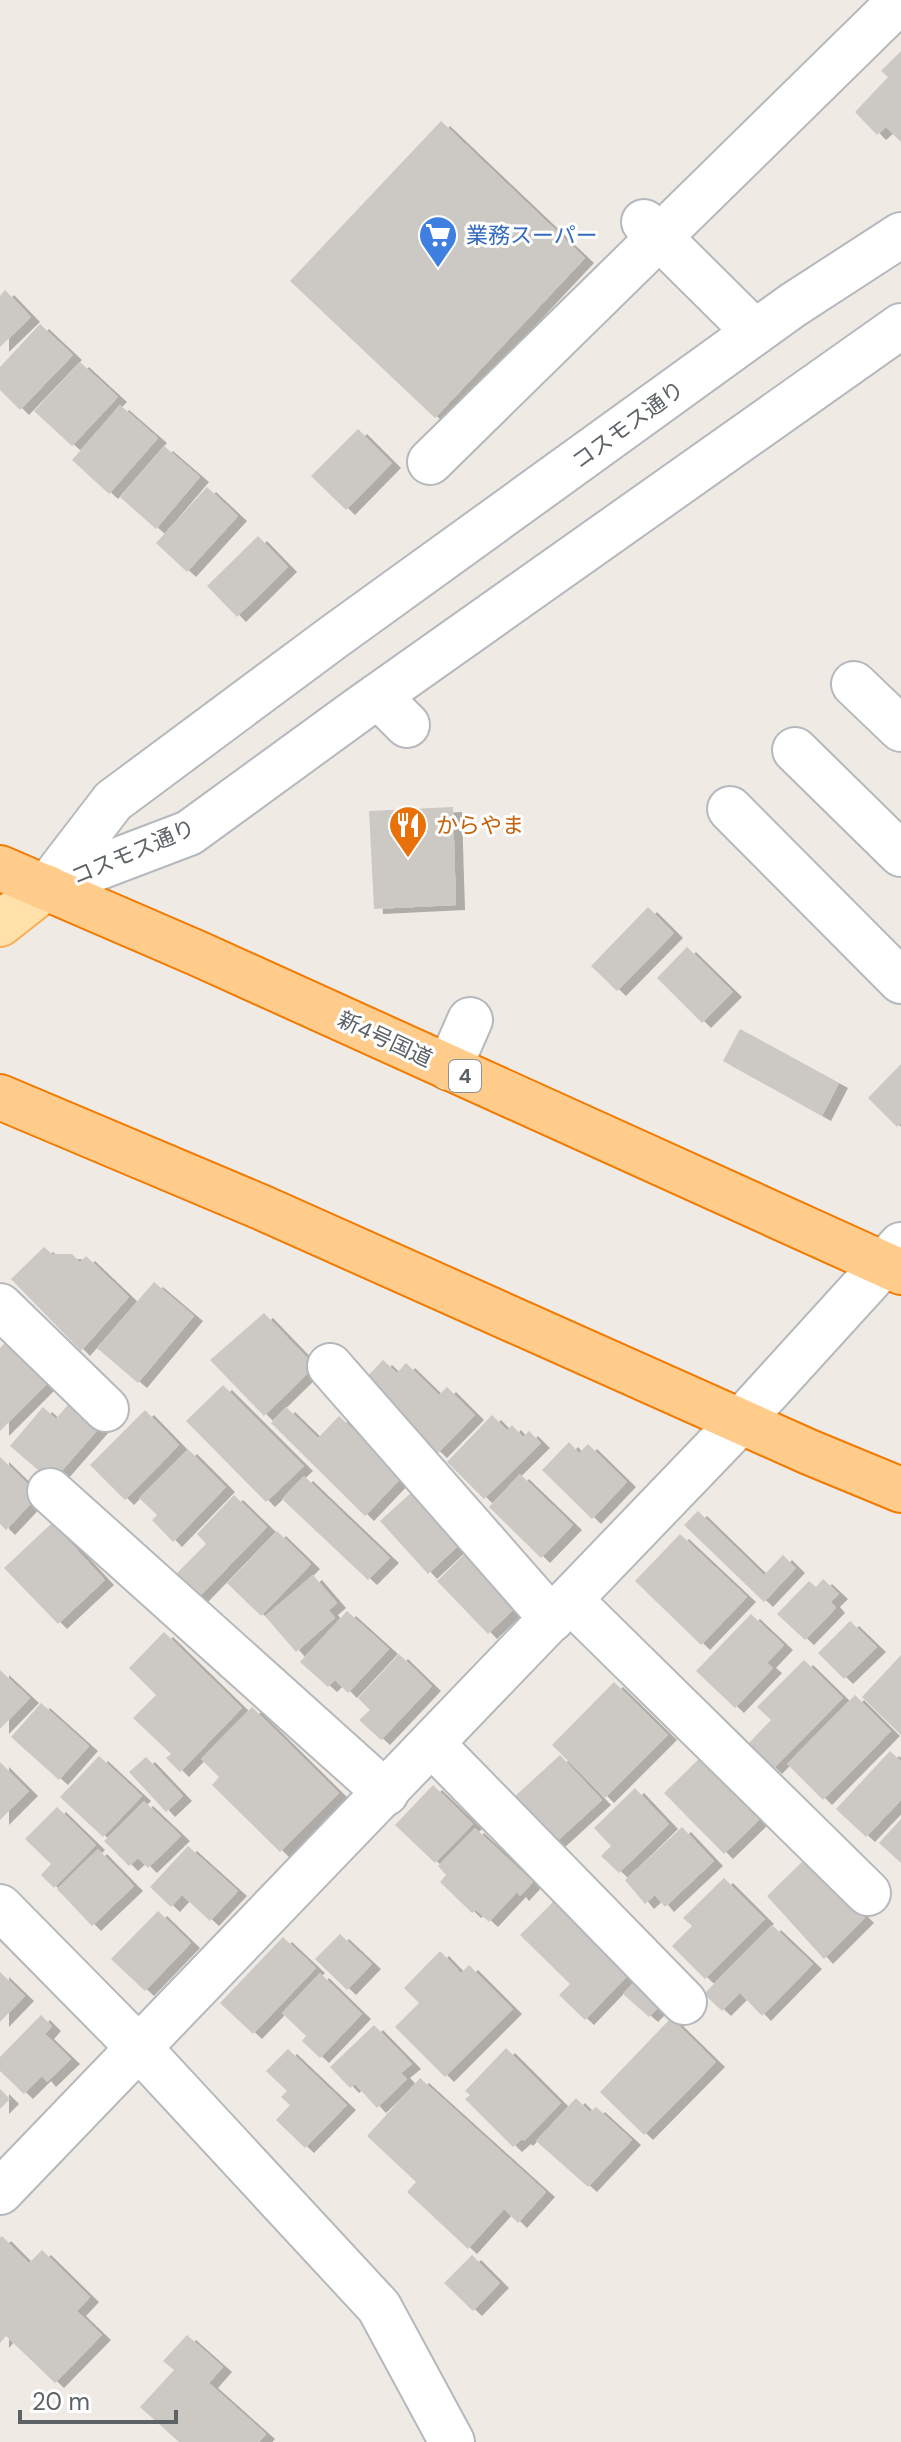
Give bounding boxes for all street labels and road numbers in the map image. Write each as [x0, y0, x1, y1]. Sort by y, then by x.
street label: コスモス通り [566, 374, 690, 476]
street label: コスモス通り [67, 813, 199, 891]
street label: 新4号国道 [333, 1004, 437, 1074]
road number: 4 [449, 1060, 481, 1092]

